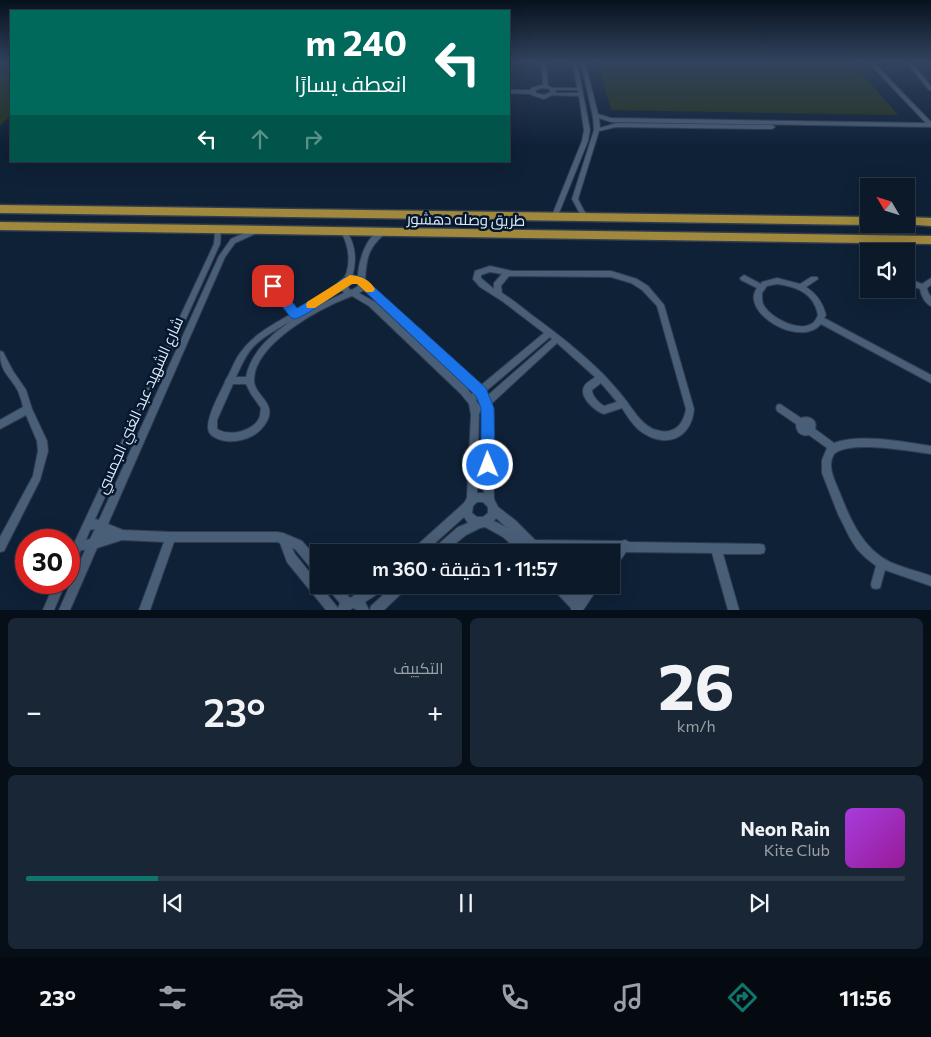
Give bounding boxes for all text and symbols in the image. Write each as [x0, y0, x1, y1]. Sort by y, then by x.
text: 240 m [306, 20, 407, 63]
icon: left [425, 30, 490, 95]
text: انعطف يسارًا [294, 70, 407, 97]
icon: left [193, 125, 221, 153]
icon: ahead [246, 125, 274, 153]
icon: right [299, 125, 327, 153]
north arrow [860, 178, 915, 232]
map controls [860, 178, 915, 298]
street label: طريق وصله دهشور [406, 209, 525, 231]
button: sound [860, 243, 915, 298]
pin [252, 265, 294, 307]
icon: arrive [259, 272, 287, 300]
street label: شارع الشهيد عبد الغني الجمسي [92, 314, 190, 498]
position arrow [461, 438, 513, 490]
speed limit sign: 30 [15, 529, 80, 594]
text: 11:57 · 1 دقيقة · 360 m [372, 557, 558, 580]
text: 26 [658, 644, 735, 723]
text: التكييف [393, 658, 444, 677]
text: 23° [203, 688, 265, 735]
text: − [26, 694, 42, 728]
text: + [427, 694, 444, 728]
text: km/h [677, 716, 716, 735]
text: Neon Rain [740, 817, 830, 840]
text: Kite Club [764, 840, 830, 859]
icon: previous [159, 889, 187, 917]
icon: pause [452, 889, 480, 917]
icon: next [745, 889, 773, 917]
icon: filters [155, 980, 190, 1015]
icon: car [269, 980, 304, 1015]
icon: climate [383, 980, 418, 1015]
icon: phone [497, 980, 532, 1015]
icon: music [611, 980, 646, 1015]
icon: directions [725, 980, 760, 1015]
text: 23° [40, 984, 76, 1011]
text: 11:56 [839, 984, 891, 1011]

